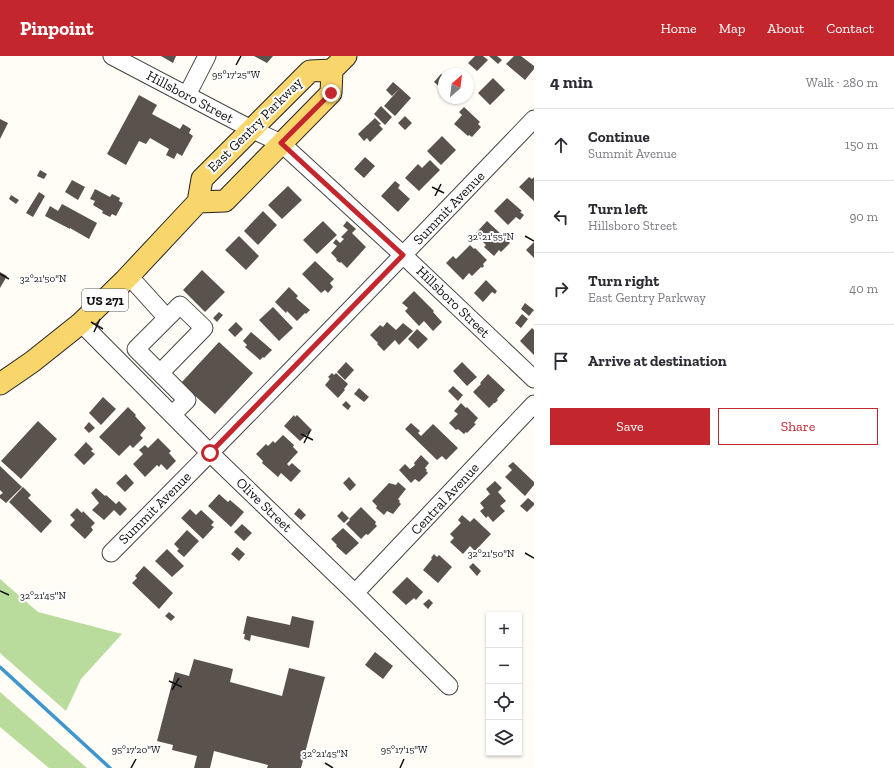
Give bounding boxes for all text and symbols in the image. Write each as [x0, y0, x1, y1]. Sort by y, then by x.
text: Pinpoint [20, 17, 94, 40]
text: Home [661, 20, 697, 37]
text: Map [719, 20, 745, 37]
text: About [767, 20, 804, 37]
text: Contact [826, 20, 874, 37]
street label: Hillsboro Street [144, 67, 237, 127]
north arrow [438, 68, 474, 104]
text: 95°17'25"W [212, 69, 261, 81]
text: 4 min [550, 72, 593, 92]
street label: East Gentry Parkway [204, 73, 307, 176]
text: Walk · 280 m [806, 75, 878, 90]
route end [322, 84, 340, 102]
text: Continue [588, 128, 650, 146]
icon: ahead [550, 134, 572, 156]
text: 150 m [845, 137, 878, 152]
text: Summit Avenue [588, 146, 677, 161]
street label: Summit Avenue [410, 167, 489, 248]
text: Turn left [588, 200, 648, 218]
icon: left [550, 206, 572, 228]
text: 90 m [849, 209, 878, 224]
text: Hillsboro Street [588, 218, 677, 233]
text: 32°21'55"N [468, 231, 515, 243]
street label: Hillsboro Street [413, 263, 494, 342]
text: Turn right [588, 272, 659, 290]
text: 32°21'50"N [20, 273, 67, 285]
icon: right [550, 278, 572, 300]
text: 40 m [849, 281, 878, 296]
road number: US 271 [82, 289, 128, 311]
text: East Gentry Parkway [588, 290, 706, 305]
icon: arrive [550, 350, 572, 372]
text: Arrive at destination [588, 352, 727, 370]
button: Save [550, 408, 710, 445]
button: Share [718, 408, 878, 445]
route start [201, 444, 219, 462]
street label: Central Avenue [407, 459, 483, 539]
street label: Summit Avenue [115, 468, 195, 548]
street label: Olive Street [233, 474, 296, 536]
text: 32°21'50"N [468, 548, 515, 560]
text: 32°21'45"N [20, 590, 67, 602]
map controls [486, 612, 522, 756]
button: + [486, 612, 522, 648]
button: − [486, 648, 522, 684]
button: locate [486, 684, 522, 720]
button: layers [486, 720, 522, 756]
text: 95°17'20"W [112, 744, 161, 756]
text: 95°17'15"W [381, 744, 428, 756]
text: 32°21'45"N [302, 748, 349, 760]

